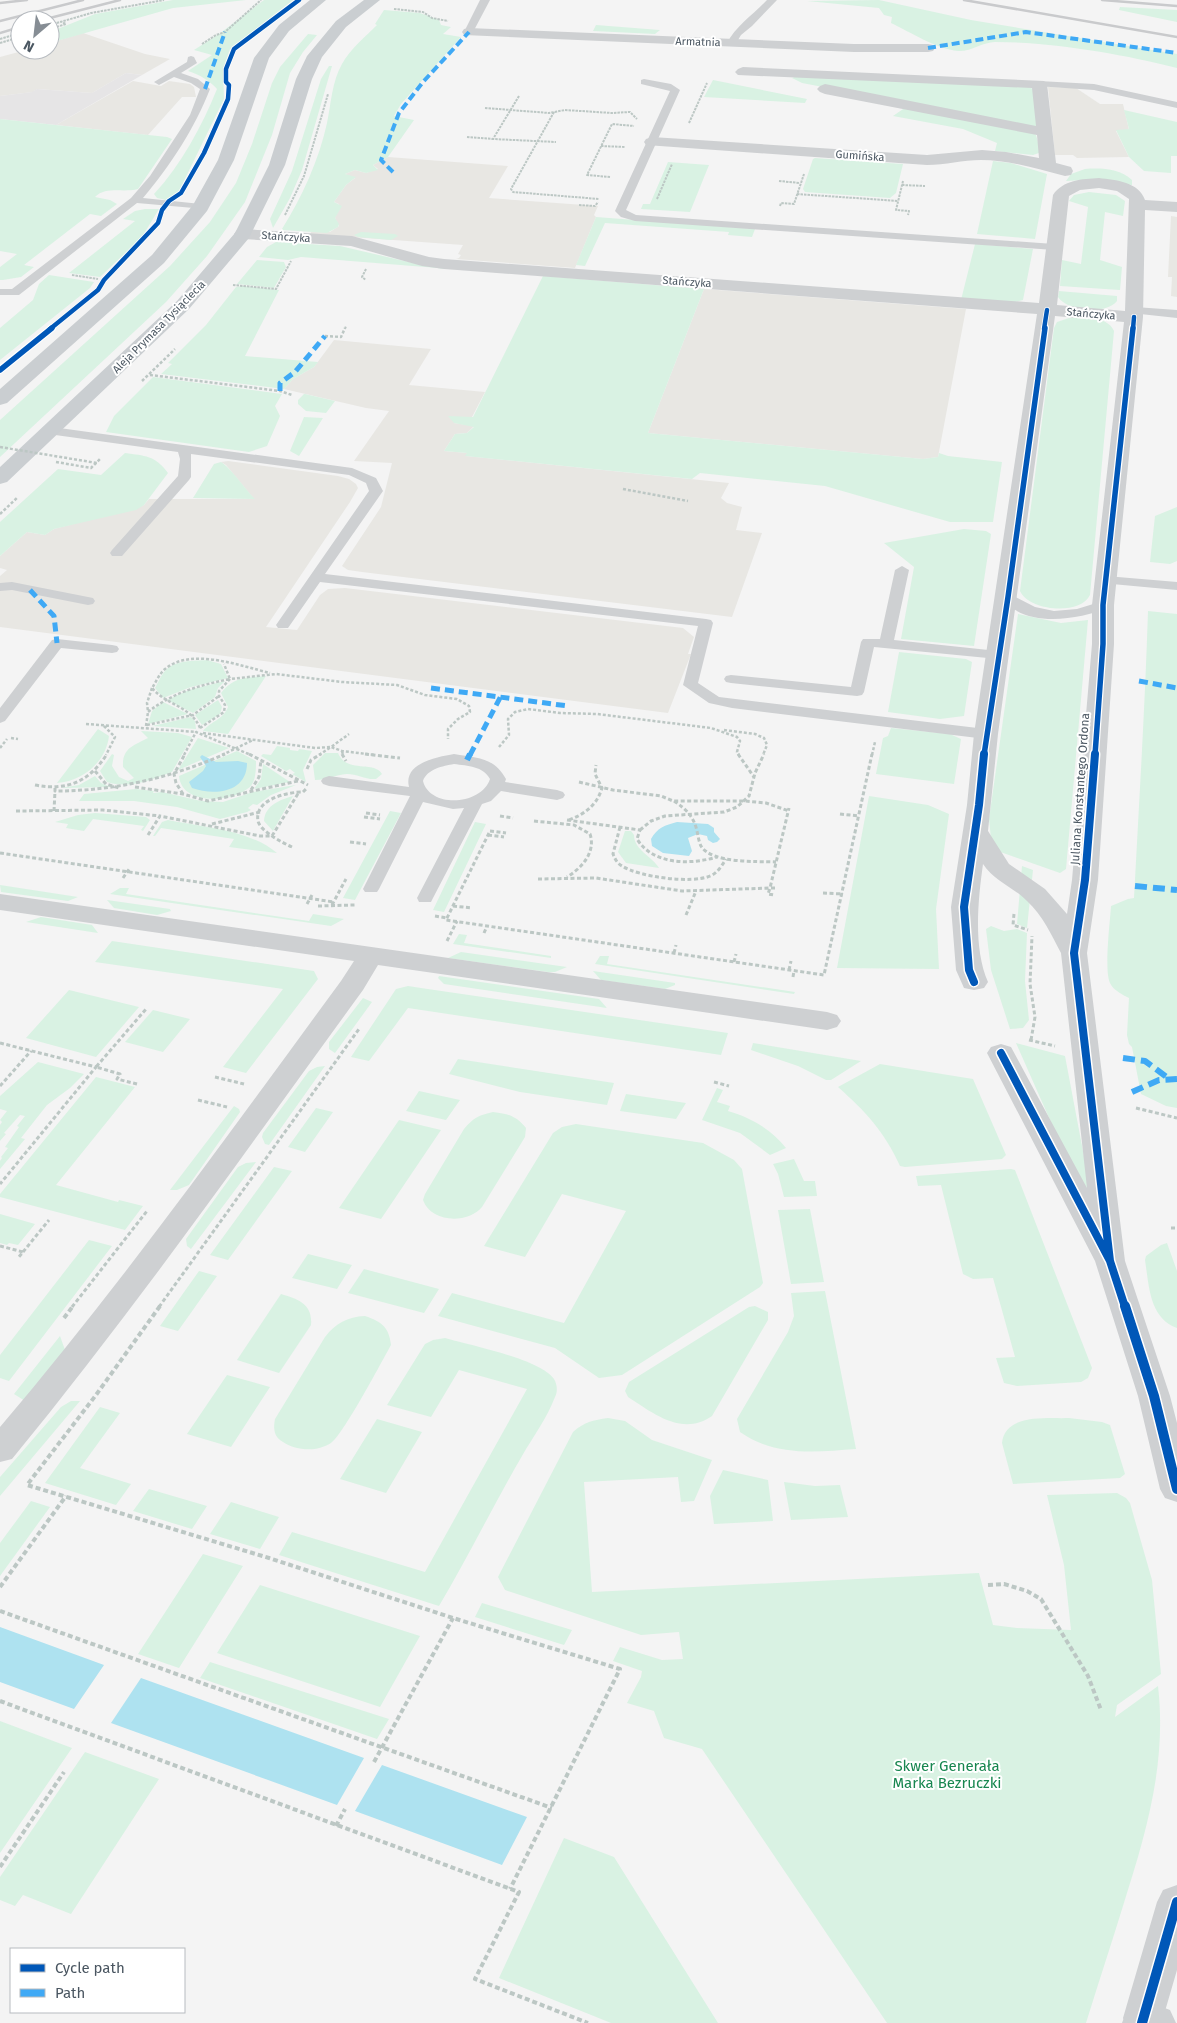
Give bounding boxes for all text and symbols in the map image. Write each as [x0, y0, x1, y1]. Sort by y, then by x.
north arrow [10, 10, 60, 60]
street label: Armatnia [675, 35, 721, 49]
text: N [21, 36, 37, 56]
street label: Gumińska [835, 148, 885, 164]
street label: Stańczyka [261, 229, 311, 245]
street label: Stańczyka [662, 274, 712, 290]
street label: Aleja Prymasa Tysiąclecia [110, 278, 208, 376]
street label: Stańczyka [1066, 305, 1116, 323]
street label: Juliana Konstantego Ordona [1068, 712, 1092, 866]
park label: Skwer Generała Marka Bezruczki [892, 1757, 1002, 1792]
legend [10, 1948, 185, 2013]
text: Cycle path [55, 1959, 125, 1977]
text: Path [55, 1984, 85, 2002]

